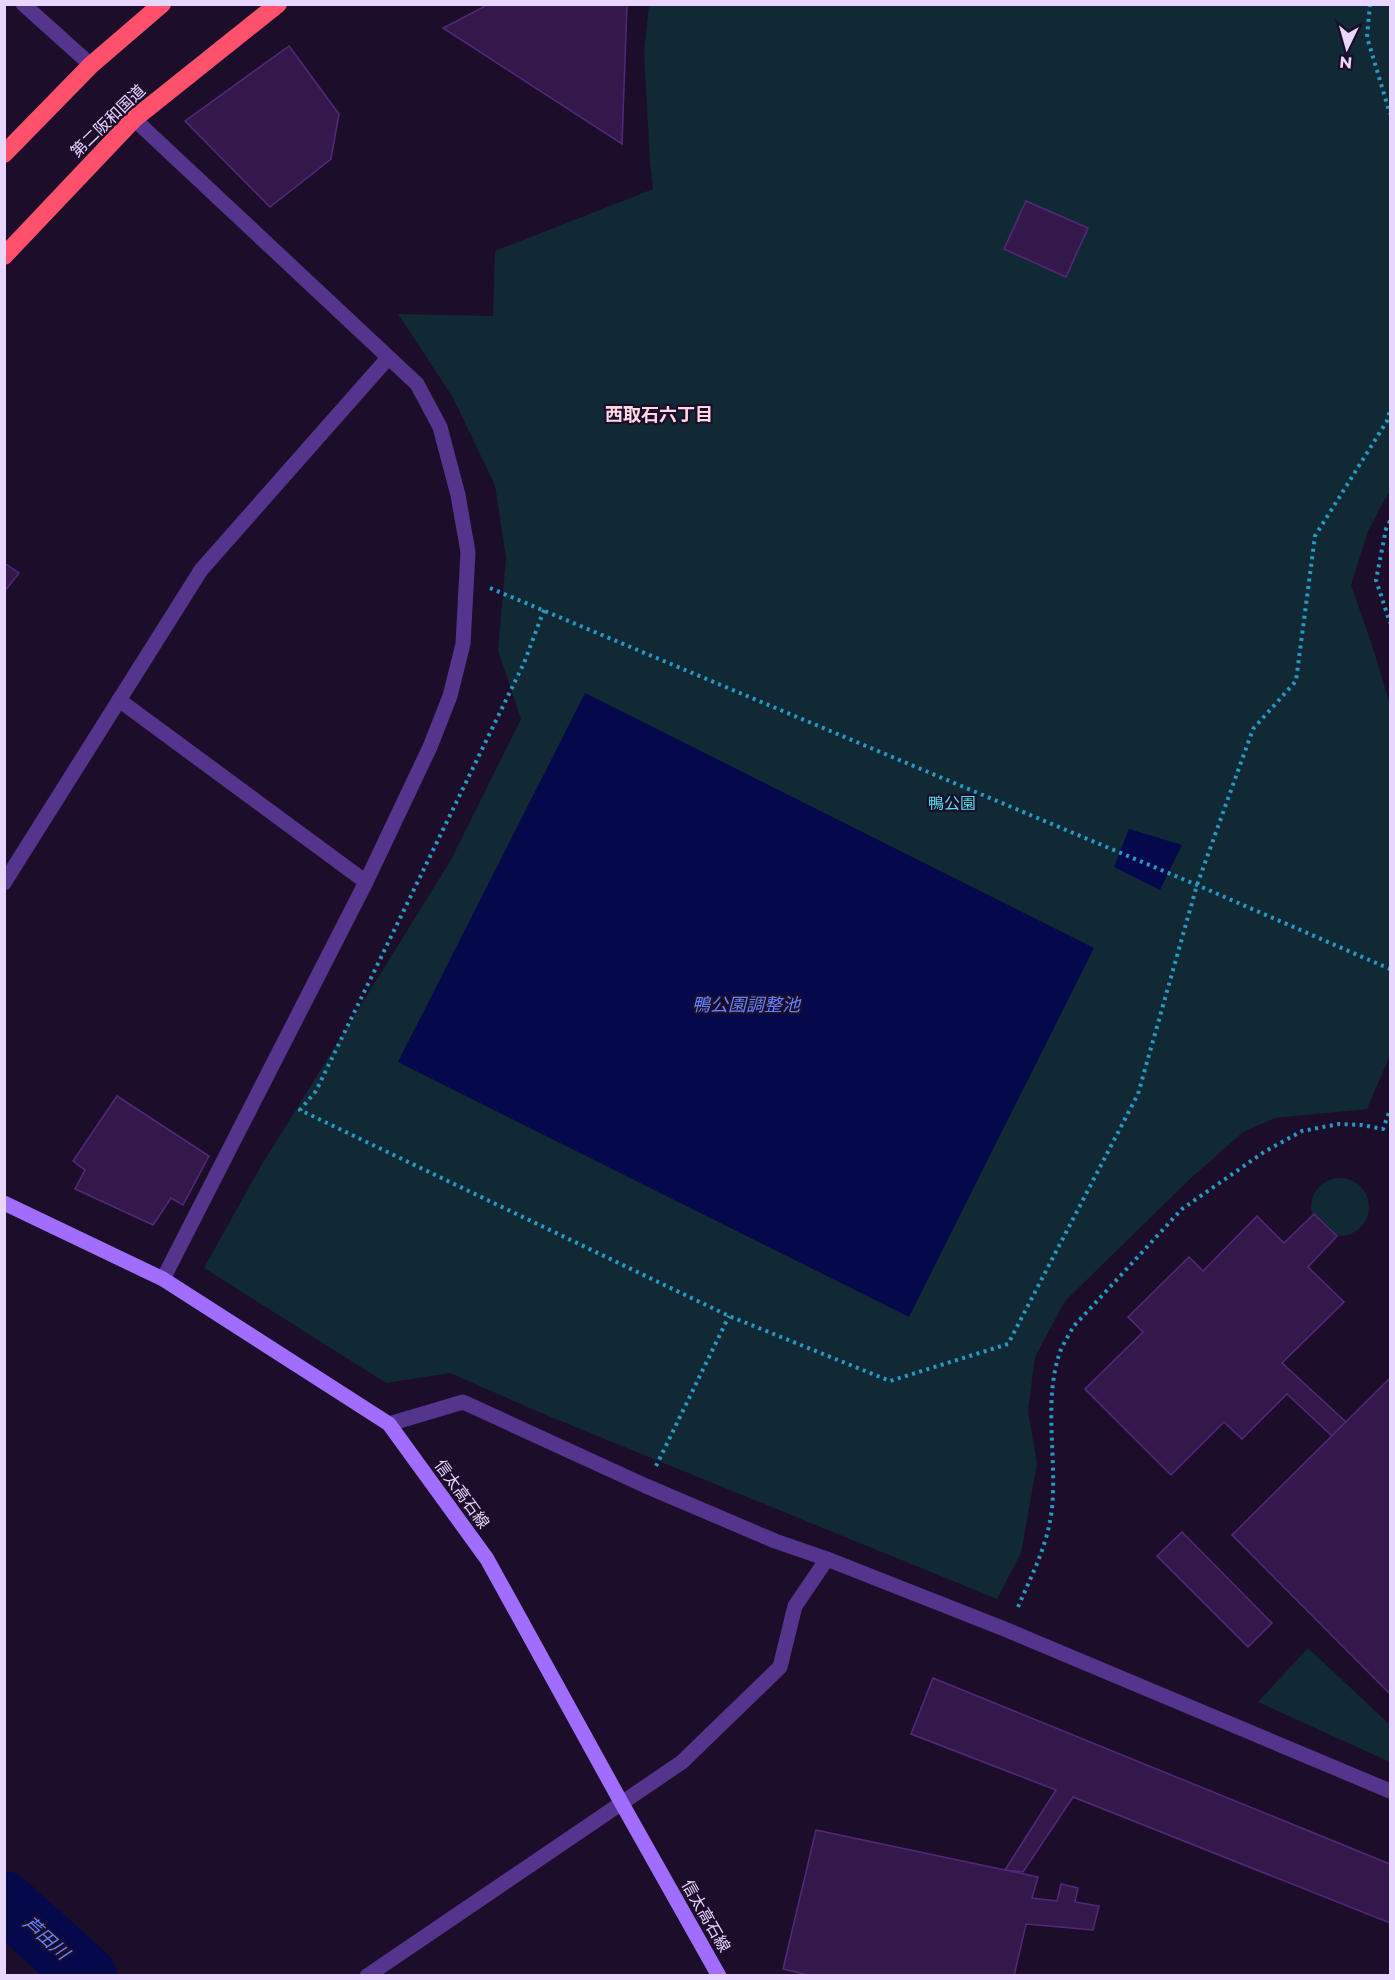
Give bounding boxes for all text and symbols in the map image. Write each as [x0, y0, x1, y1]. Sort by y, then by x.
north arrow [1317, 18, 1377, 78]
text: N [1338, 52, 1353, 72]
street label: 第二阪和国道 [67, 81, 149, 161]
district label: 西取石六丁目 [605, 404, 713, 426]
park label: 鴨公園 [928, 794, 976, 813]
water label: 鴨公園調整池 [692, 994, 802, 1016]
street label: 信太高石線 [431, 1456, 493, 1532]
street label: 信太高石線 [678, 1877, 734, 1955]
water label: 芦田川 [19, 1912, 75, 1966]

